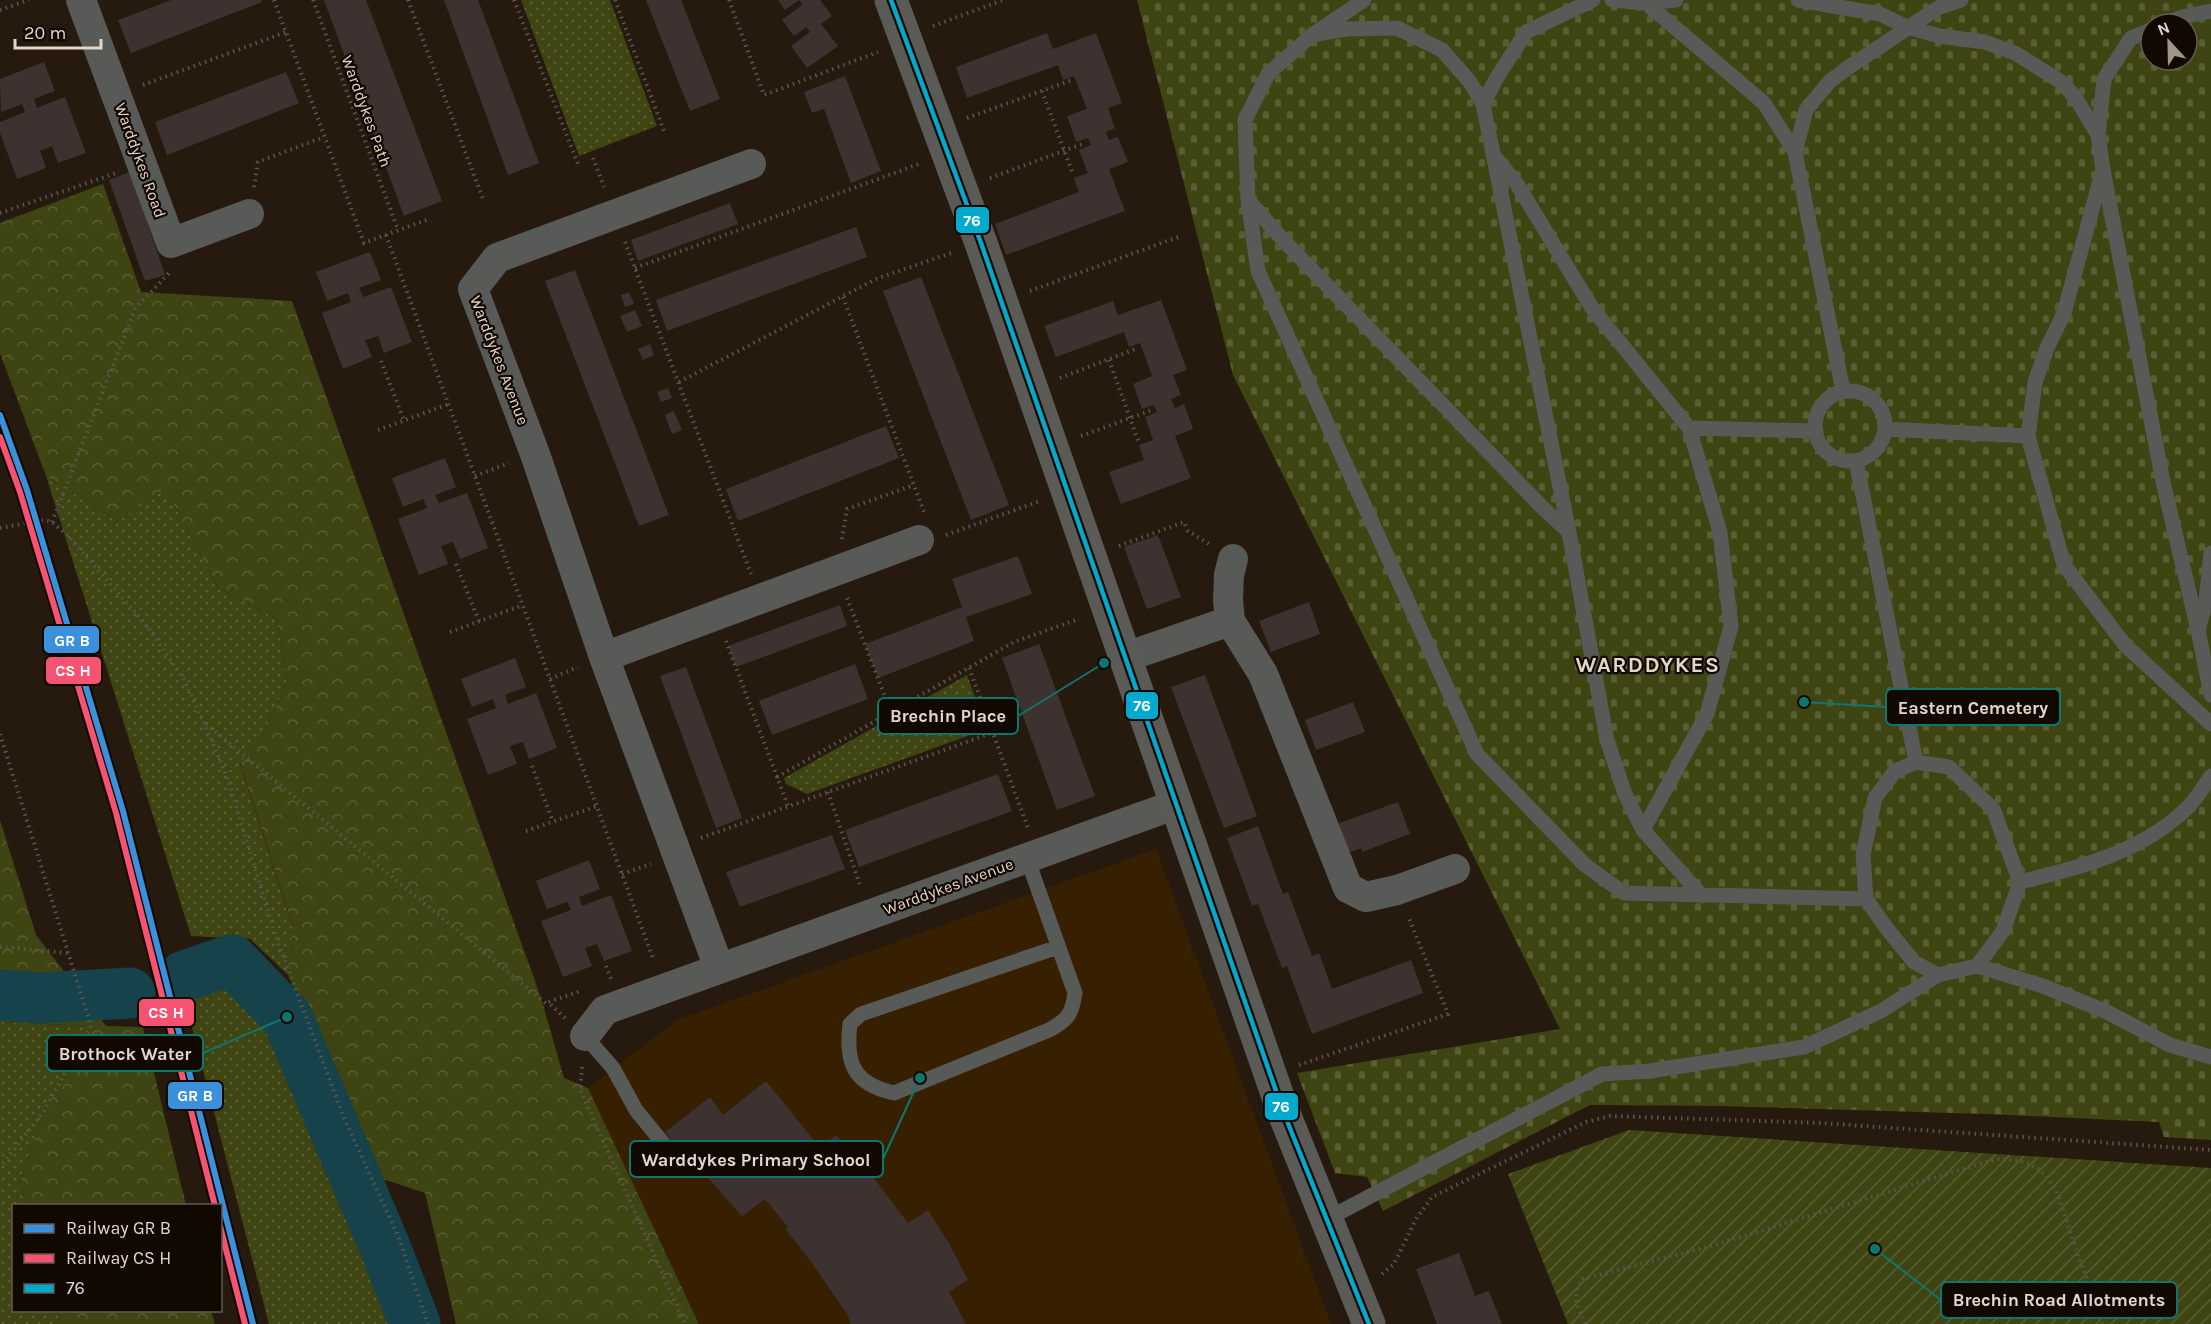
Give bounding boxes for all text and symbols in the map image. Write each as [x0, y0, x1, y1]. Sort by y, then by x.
scale bar [15, 12, 100, 50]
north arrow [2139, 12, 2199, 72]
text: N [2155, 18, 2172, 40]
text: 20 m [24, 22, 66, 44]
street label: Warddykes Path [337, 53, 396, 170]
street label: Warddykes Road [111, 100, 170, 220]
line badge: 76 [955, 206, 990, 234]
text: 76 [963, 211, 981, 230]
street label: Warddykes Avenue [466, 293, 533, 427]
line badge: GR B [43, 625, 100, 654]
text: GR B [54, 631, 90, 650]
district label: WARDDYKES [1576, 652, 1721, 678]
line badge: CS H [45, 656, 102, 685]
text: CS H [55, 661, 91, 680]
callout: Eastern Cemetery [1886, 689, 2060, 725]
line badge: 76 [1125, 691, 1159, 720]
text: 76 [1133, 696, 1151, 715]
text: Eastern Cemetery [1898, 697, 2048, 719]
callout: Brechin Place [878, 698, 1018, 734]
text: Brechin Place [890, 705, 1006, 727]
street label: Warddykes Avenue [881, 854, 1016, 919]
line badge: CS H [138, 998, 195, 1027]
text: CS H [148, 1003, 184, 1022]
callout: Brothock Water [47, 1035, 203, 1071]
text: Brothock Water [59, 1043, 191, 1065]
line badge: GR B [167, 1081, 223, 1110]
text: GR B [177, 1086, 213, 1105]
line badge: 76 [1264, 1092, 1299, 1121]
text: 76 [1272, 1097, 1290, 1116]
callout: Warddykes Primary School [630, 1141, 883, 1177]
text: Warddykes Primary School [641, 1149, 871, 1171]
legend [12, 1204, 222, 1312]
text: Railway GR B [66, 1217, 171, 1239]
text: Railway CS H [66, 1247, 171, 1269]
text: 76 [66, 1277, 85, 1299]
callout: Brechin Road Allotments [1941, 1282, 2177, 1318]
text: Brechin Road Allotments [1953, 1289, 2165, 1311]

